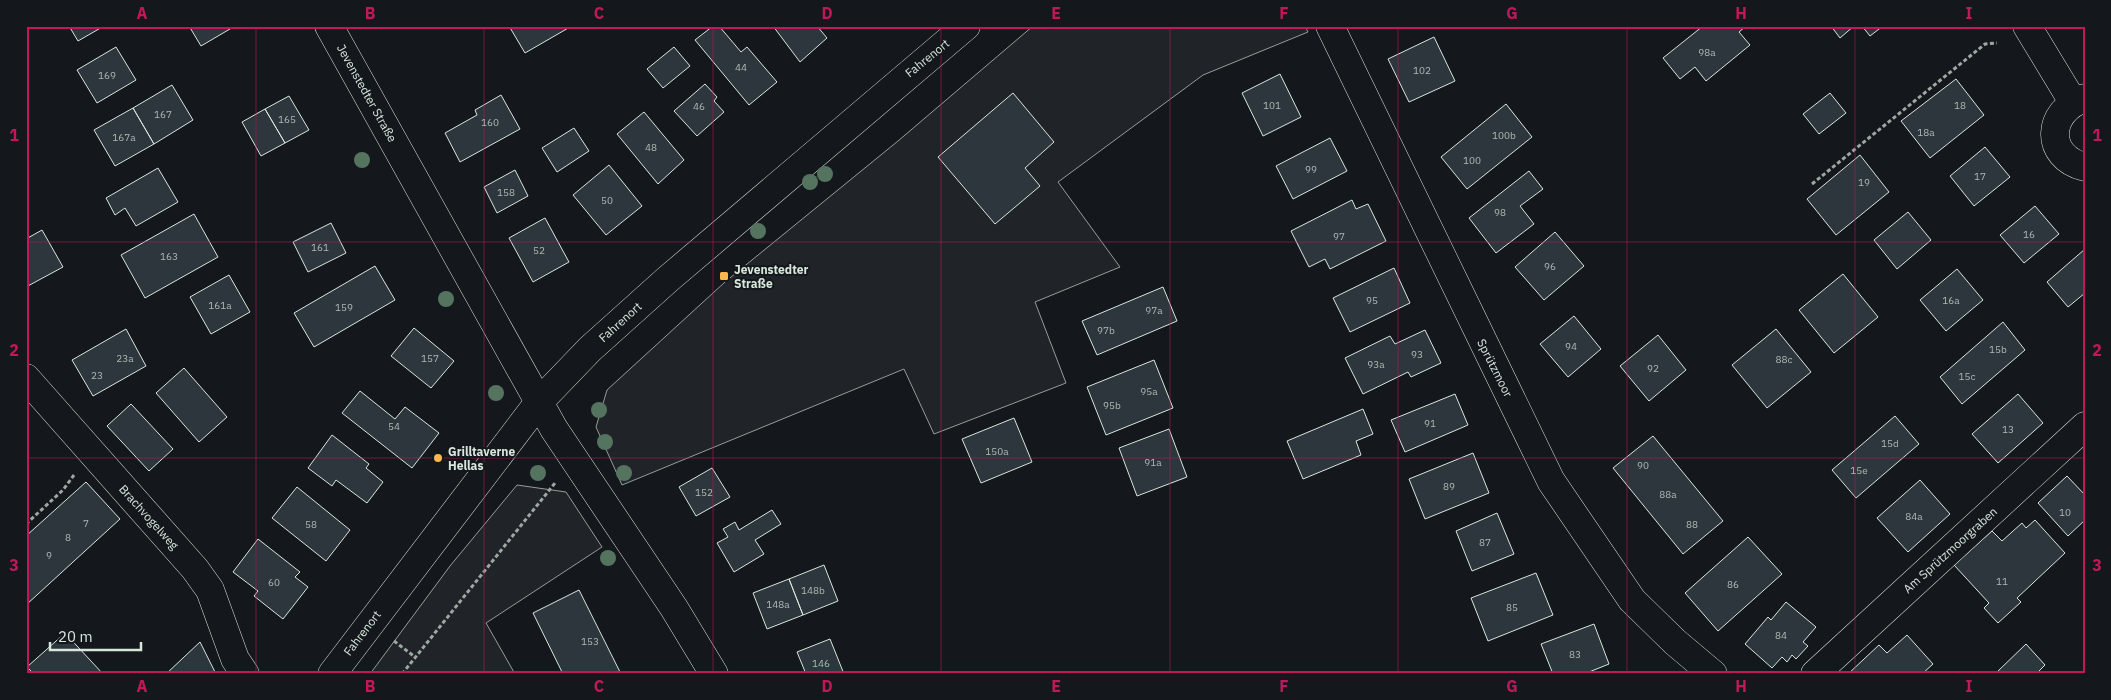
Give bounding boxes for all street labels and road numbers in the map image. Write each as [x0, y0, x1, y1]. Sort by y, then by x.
street label: Fahrenort [902, 36, 952, 80]
street label: Jevenstedter Straße [334, 41, 400, 145]
street label: Fahrenort [595, 299, 645, 345]
street label: Sprützmoor [1474, 336, 1516, 400]
street label: Brachvogelweg [116, 482, 182, 553]
street label: Am Sprützmoorgraben [1900, 504, 2000, 596]
street label: Fahrenort [340, 607, 384, 659]

